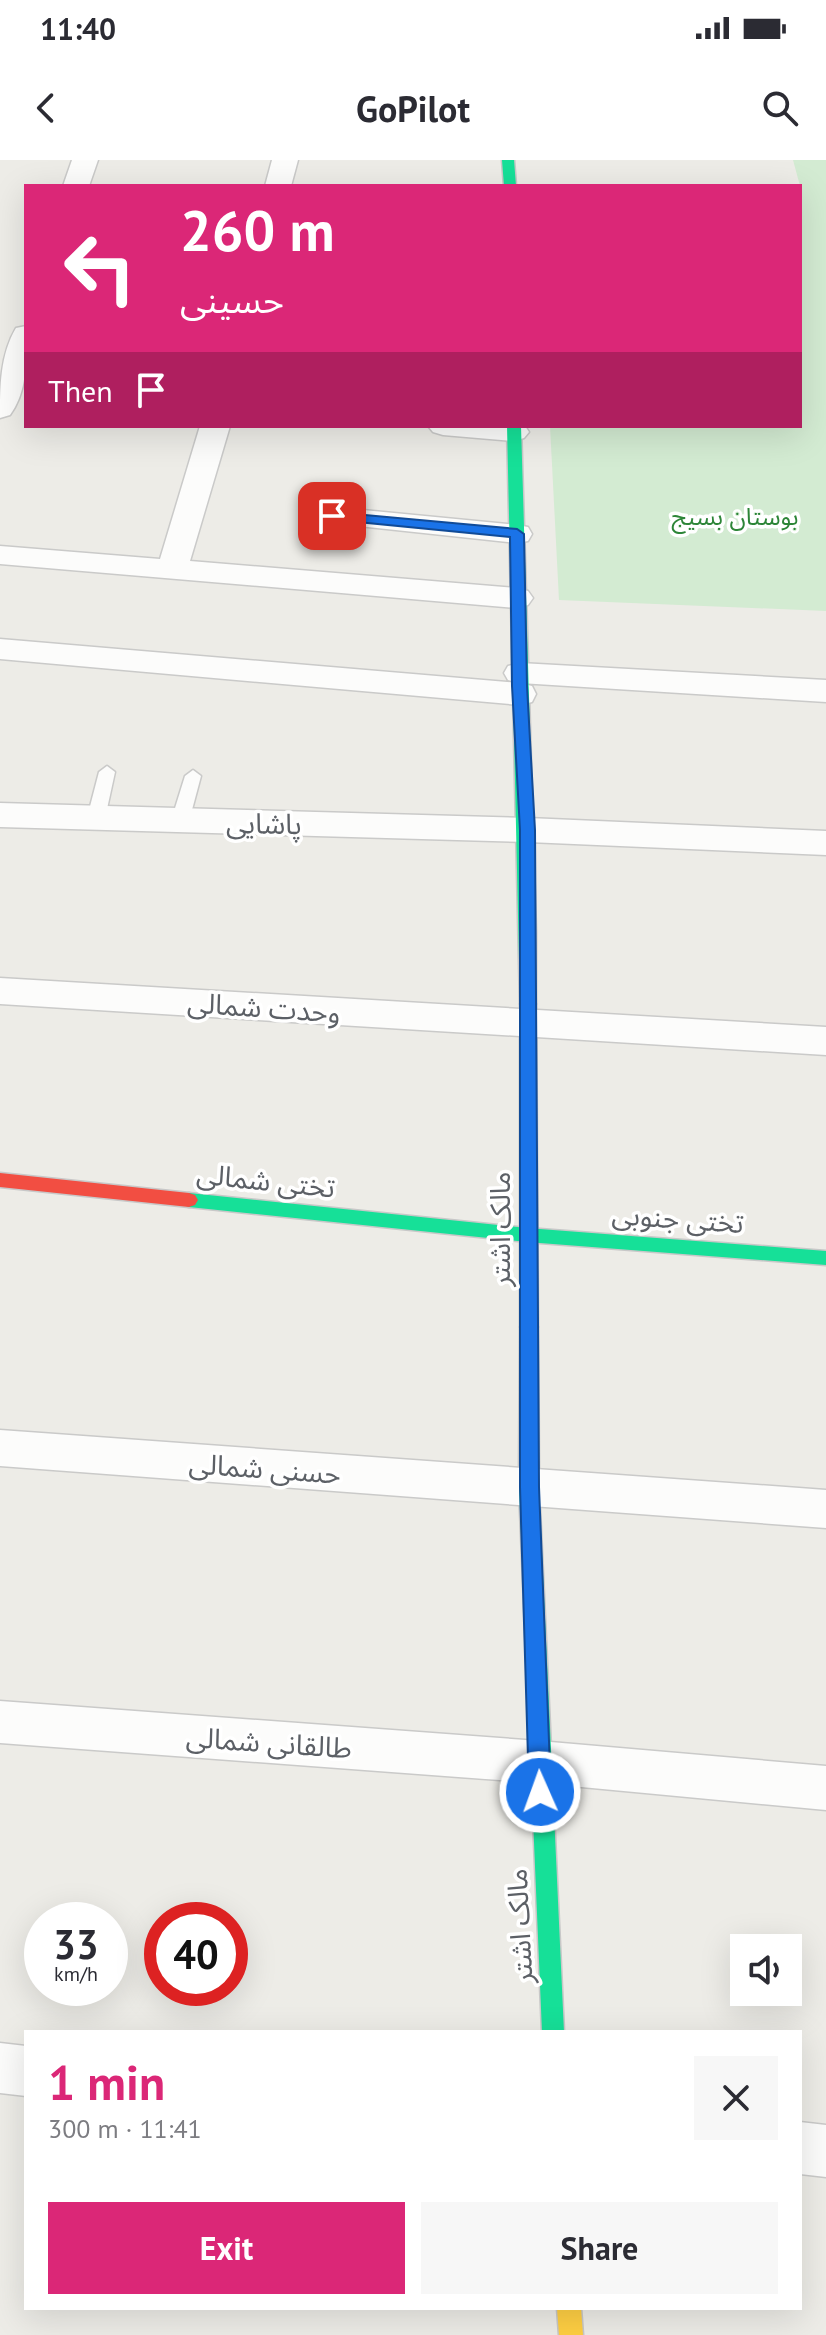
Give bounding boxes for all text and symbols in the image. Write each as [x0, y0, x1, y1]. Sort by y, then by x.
text: 11:40 [40, 9, 116, 48]
text: GoPilot [356, 85, 470, 132]
icon: back [24, 86, 68, 130]
icon: search [758, 86, 802, 130]
text: 260 m [180, 194, 335, 266]
icon: left [48, 216, 152, 320]
text: حسینی [180, 276, 284, 323]
icon: arrive [129, 368, 173, 412]
text: Then [48, 371, 113, 410]
pin [298, 482, 366, 550]
icon: arrive [310, 494, 354, 538]
park label: بوستان بسیج [672, 501, 798, 534]
street label: پاشایی [226, 804, 302, 842]
street label: وحدت شمالی [186, 983, 342, 1031]
street label: تختی شمالی [195, 1154, 337, 1206]
street label: مالک اشتر [481, 1171, 518, 1288]
street label: تختی جنوبی [611, 1195, 745, 1241]
street label: حسنی شمالی [188, 1444, 342, 1492]
street label: طالقانی شمالی [185, 1718, 353, 1766]
position arrow [498, 1750, 582, 1834]
street label: مالک اشتر [498, 1868, 541, 1985]
speed limit sign: 40 [144, 1902, 248, 2006]
text: 33 [53, 1918, 99, 1970]
map controls [730, 1934, 802, 2006]
button: sound [730, 1934, 802, 2006]
text: km/h [54, 1961, 98, 1987]
text: 1 min [48, 2051, 165, 2113]
button: close [694, 2056, 778, 2140]
text: 300 m · 11:41 [48, 2112, 202, 2145]
button: Exit [48, 2202, 405, 2294]
button: Share [421, 2202, 778, 2294]

